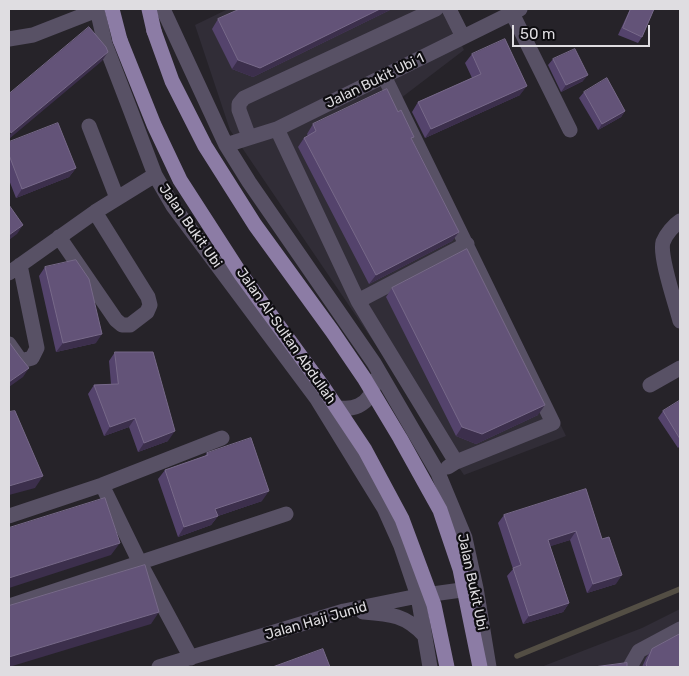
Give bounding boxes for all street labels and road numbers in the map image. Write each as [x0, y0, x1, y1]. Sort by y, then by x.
street label: Jalan Bukit Ubi 1 [323, 50, 427, 112]
street label: Jalan Bukit Ubi [155, 181, 225, 271]
street label: Jalan Al-Sultan Abdullah [233, 265, 339, 407]
street label: Jalan Bukit Ubi [454, 532, 490, 632]
street label: Jalan Haji Junid [263, 598, 369, 644]

